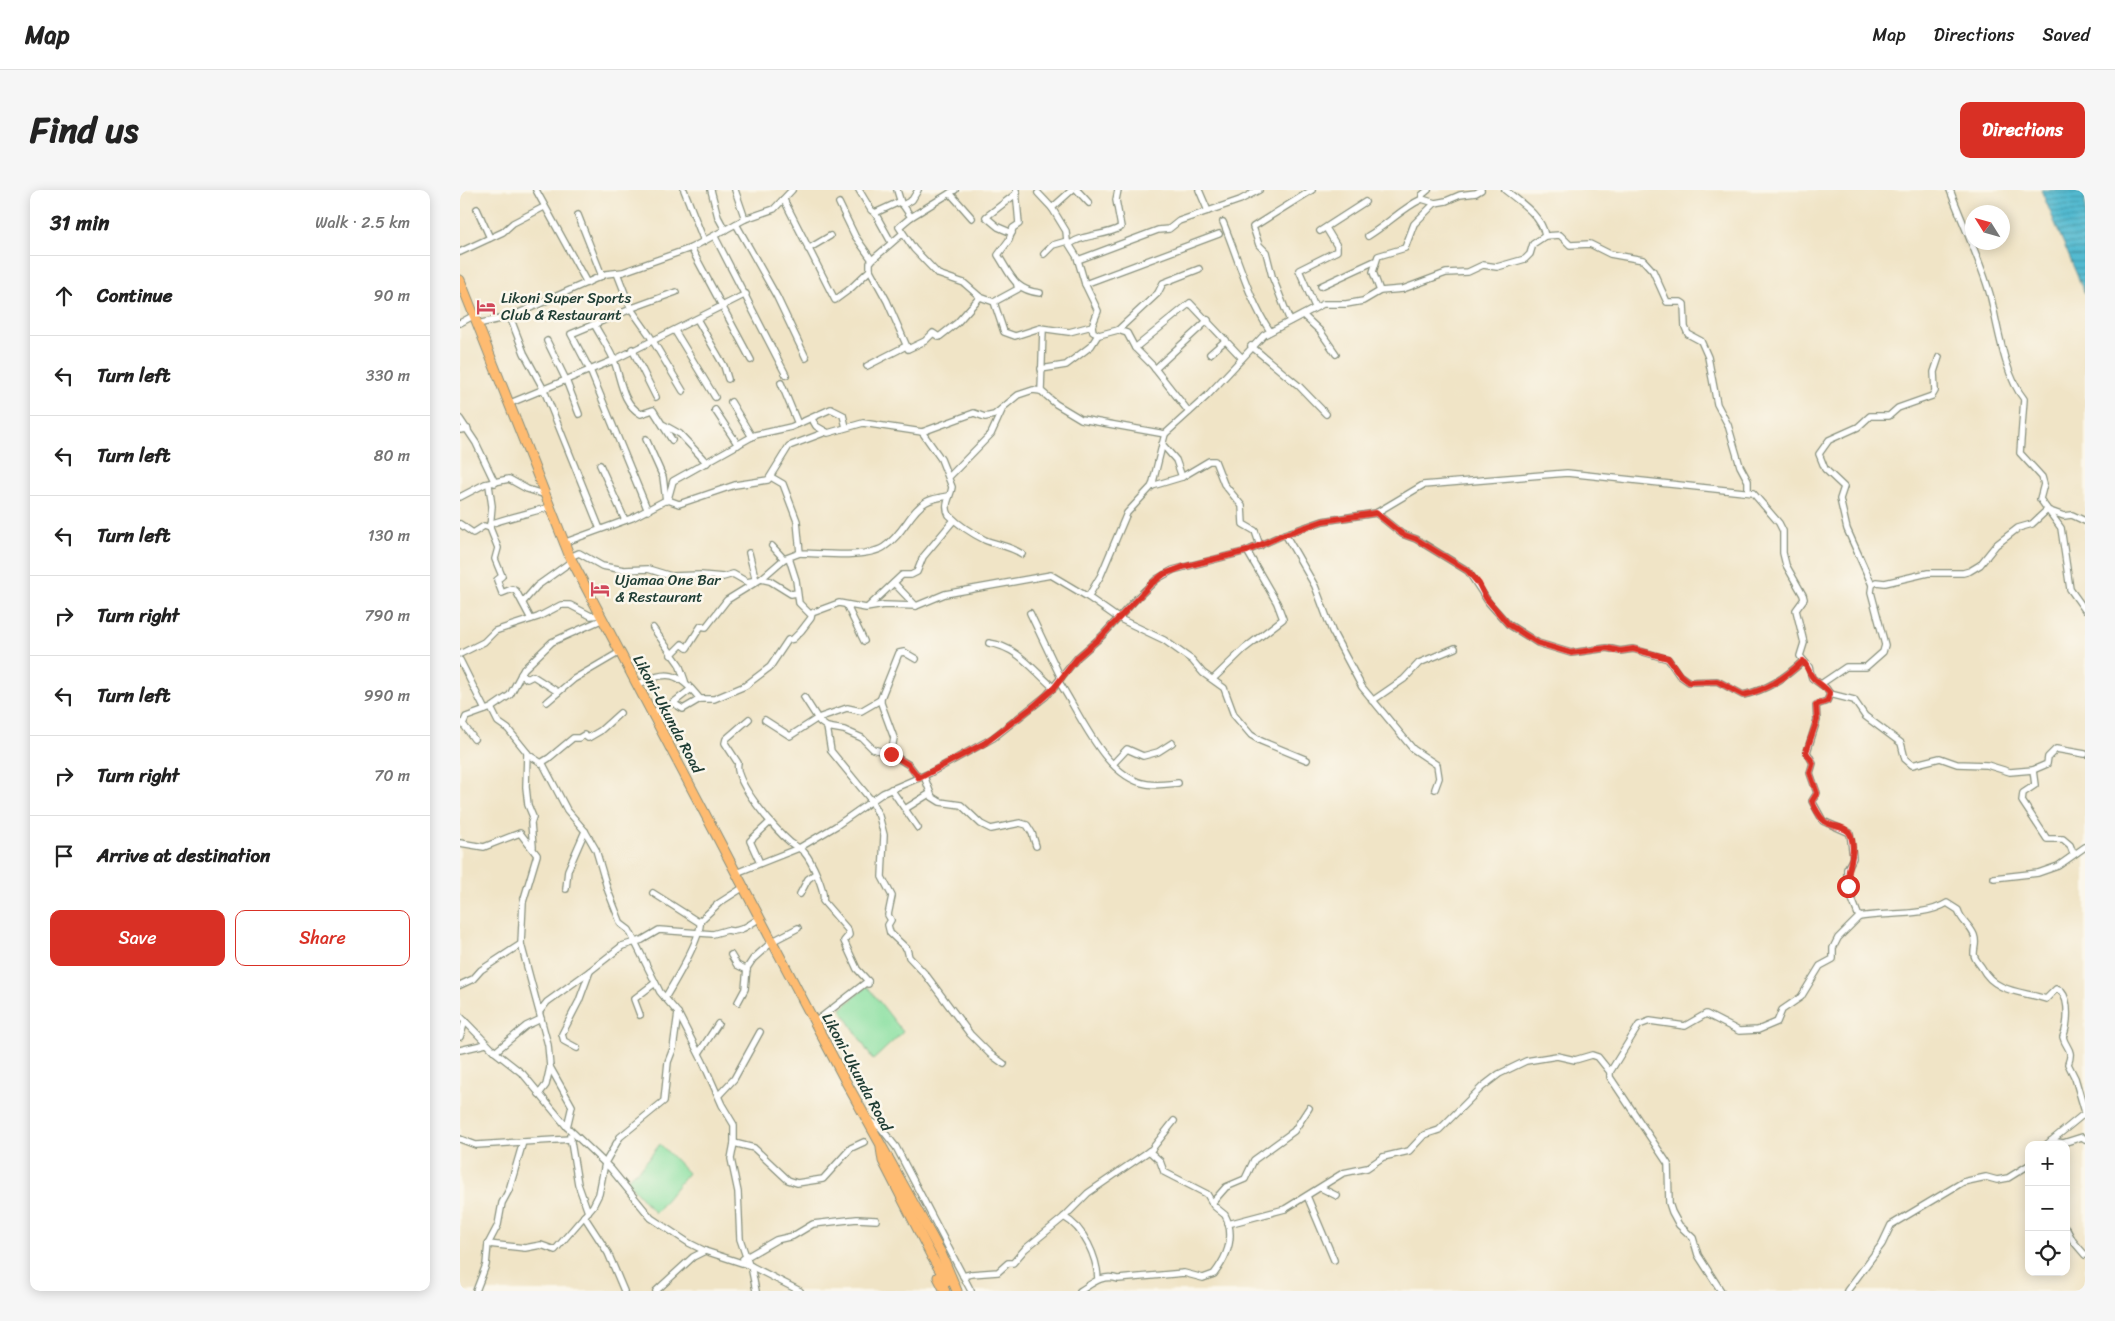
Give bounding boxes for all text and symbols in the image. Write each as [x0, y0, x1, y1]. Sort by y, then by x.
text: Map [25, 14, 69, 56]
text: Map [1873, 19, 1906, 51]
text: Directions [1934, 19, 2015, 51]
text: Saved [2043, 19, 2090, 51]
text: Find us [30, 99, 138, 161]
button: Directions [1960, 102, 2085, 158]
text: 31 min [50, 204, 109, 242]
north arrow [1965, 205, 2010, 250]
text: Walk · 2.5 km [315, 208, 410, 237]
text: Continue [97, 279, 173, 312]
text: 90 m [374, 281, 410, 310]
icon: ahead [50, 282, 78, 310]
place label: Likoni Super Sports Club & Restaurant [501, 285, 631, 328]
hotel icon: Likoni Super Sports Club & Restaurant [475, 296, 497, 318]
text: Turn left [97, 359, 170, 392]
text: 330 m [366, 361, 410, 390]
icon: left [50, 362, 78, 390]
text: Turn left [97, 439, 170, 472]
text: 80 m [374, 441, 410, 470]
icon: left [50, 442, 78, 470]
text: Turn left [97, 519, 170, 552]
text: 130 m [368, 521, 410, 550]
icon: left [50, 522, 78, 550]
place label: Ujamaa One Bar & Restaurant [615, 567, 721, 610]
hotel icon: Ujamaa One Bar & Restaurant [589, 578, 611, 600]
text: Turn right [97, 599, 179, 632]
text: 790 m [364, 601, 410, 630]
icon: right [50, 602, 78, 630]
street label: Likoni-Ukunda Road [626, 650, 711, 779]
text: Turn left [97, 679, 170, 712]
text: 990 m [364, 681, 410, 710]
icon: left [50, 682, 78, 710]
route end [880, 743, 903, 766]
text: Turn right [97, 759, 179, 792]
text: 70 m [374, 761, 410, 790]
icon: right [50, 762, 78, 790]
text: Arrive at destination [97, 839, 270, 872]
icon: arrive [50, 842, 78, 870]
route start [1837, 875, 1860, 898]
button: Save [50, 910, 225, 966]
button: Share [235, 910, 410, 966]
street label: Likoni-Ukunda Road [815, 1008, 900, 1137]
map controls [2025, 1141, 2070, 1276]
button: + [2025, 1141, 2070, 1186]
button: − [2025, 1186, 2070, 1231]
button: locate [2025, 1231, 2070, 1276]

